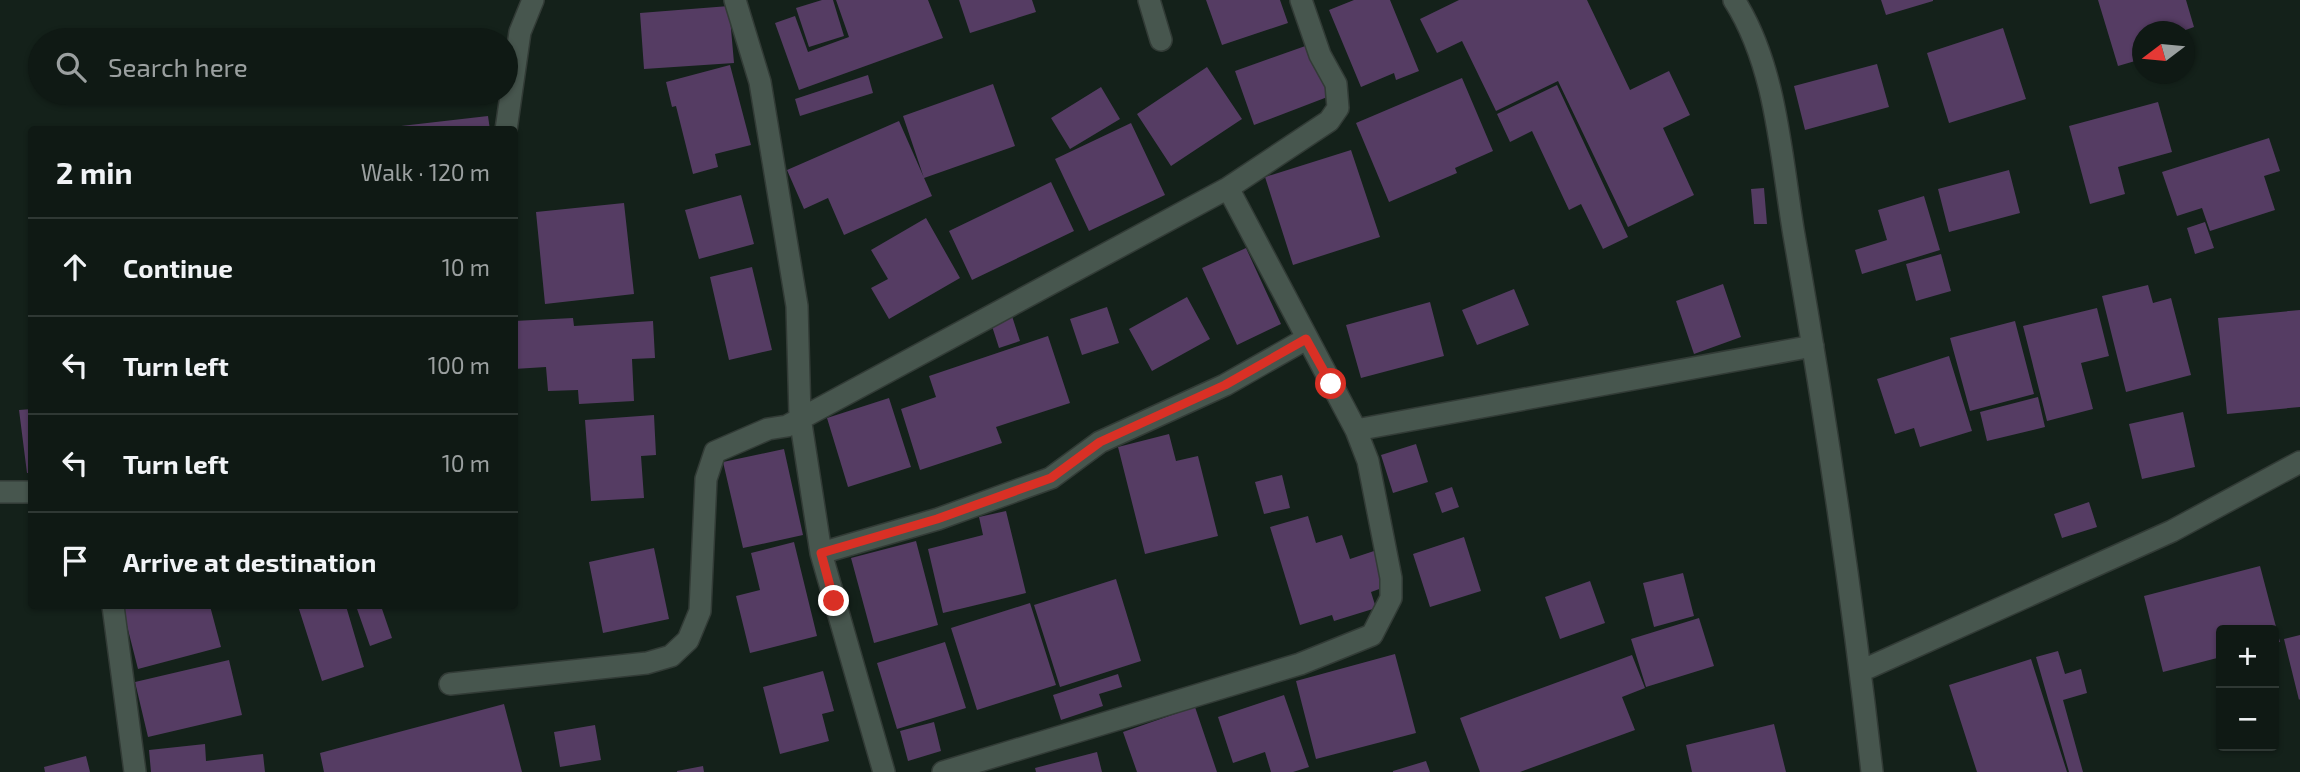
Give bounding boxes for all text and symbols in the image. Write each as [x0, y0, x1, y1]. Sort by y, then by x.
north arrow [2132, 21, 2195, 84]
search box [28, 28, 518, 105]
icon: search [52, 48, 90, 86]
text: Search here [108, 51, 248, 82]
text: 2 min [56, 154, 133, 190]
text: Walk · 120 m [361, 158, 490, 186]
icon: ahead [56, 248, 94, 286]
text: Continue [123, 252, 233, 283]
text: 10 m [442, 253, 490, 281]
icon: left [56, 346, 94, 384]
text: Turn left [123, 350, 229, 381]
text: 100 m [428, 351, 490, 379]
route start [1315, 368, 1346, 399]
icon: left [56, 444, 94, 482]
text: Turn left [123, 448, 229, 479]
text: 10 m [442, 449, 490, 477]
icon: arrive [56, 542, 94, 580]
text: Arrive at destination [123, 546, 376, 577]
route end [818, 585, 849, 616]
map controls [2216, 625, 2279, 751]
button: + [2216, 625, 2279, 688]
button: − [2216, 688, 2279, 751]

